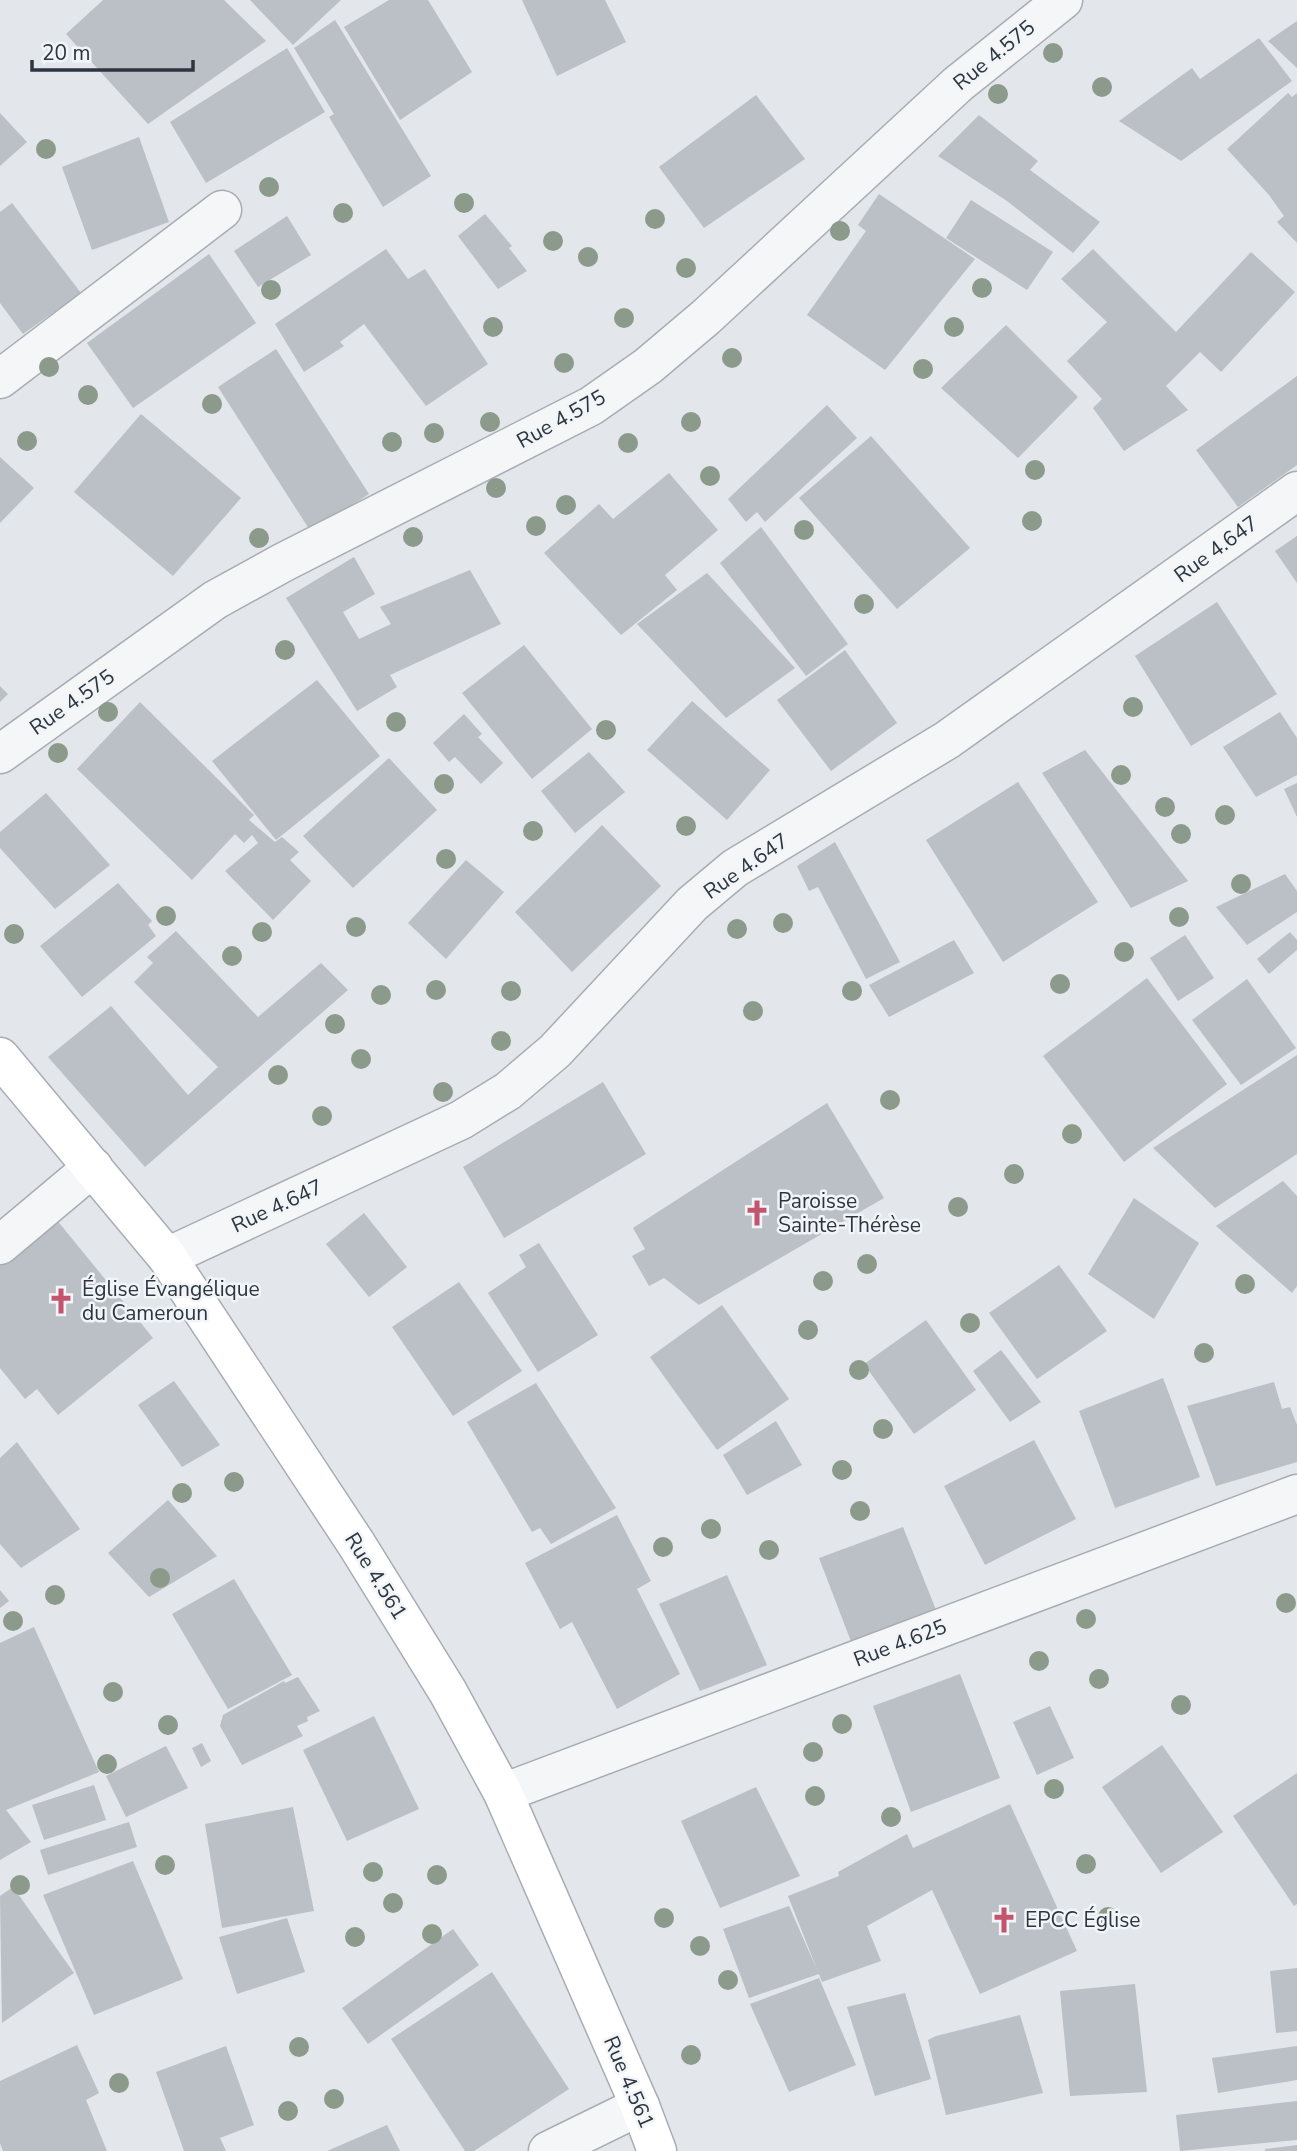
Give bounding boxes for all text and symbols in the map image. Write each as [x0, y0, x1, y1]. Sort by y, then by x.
street label: Rue 4.575 [947, 13, 1041, 97]
scale bar [32, 28, 192, 72]
text: 20 m [42, 39, 91, 67]
street label: Rue 4.575 [512, 383, 610, 455]
street label: Rue 4.647 [1168, 509, 1264, 589]
street label: Rue 4.575 [24, 663, 120, 741]
street label: Rue 4.647 [698, 827, 794, 905]
street label: Rue 4.647 [227, 1173, 327, 1239]
place label: Paroisse Sainte-Thérèse [778, 1187, 921, 1239]
church icon: Paroisse Sainte-Thérèse [742, 1198, 772, 1228]
place label: Église Évangélique du Cameroun [82, 1275, 260, 1327]
church icon: Église Évangélique du Cameroun [46, 1286, 76, 1316]
street label: Rue 4.561 [338, 1527, 414, 1625]
street label: Rue 4.625 [849, 1612, 951, 1674]
church icon: EPCC Église [989, 1905, 1019, 1935]
place label: EPCC Église [1025, 1906, 1140, 1934]
street label: Rue 4.561 [597, 2032, 661, 2132]

